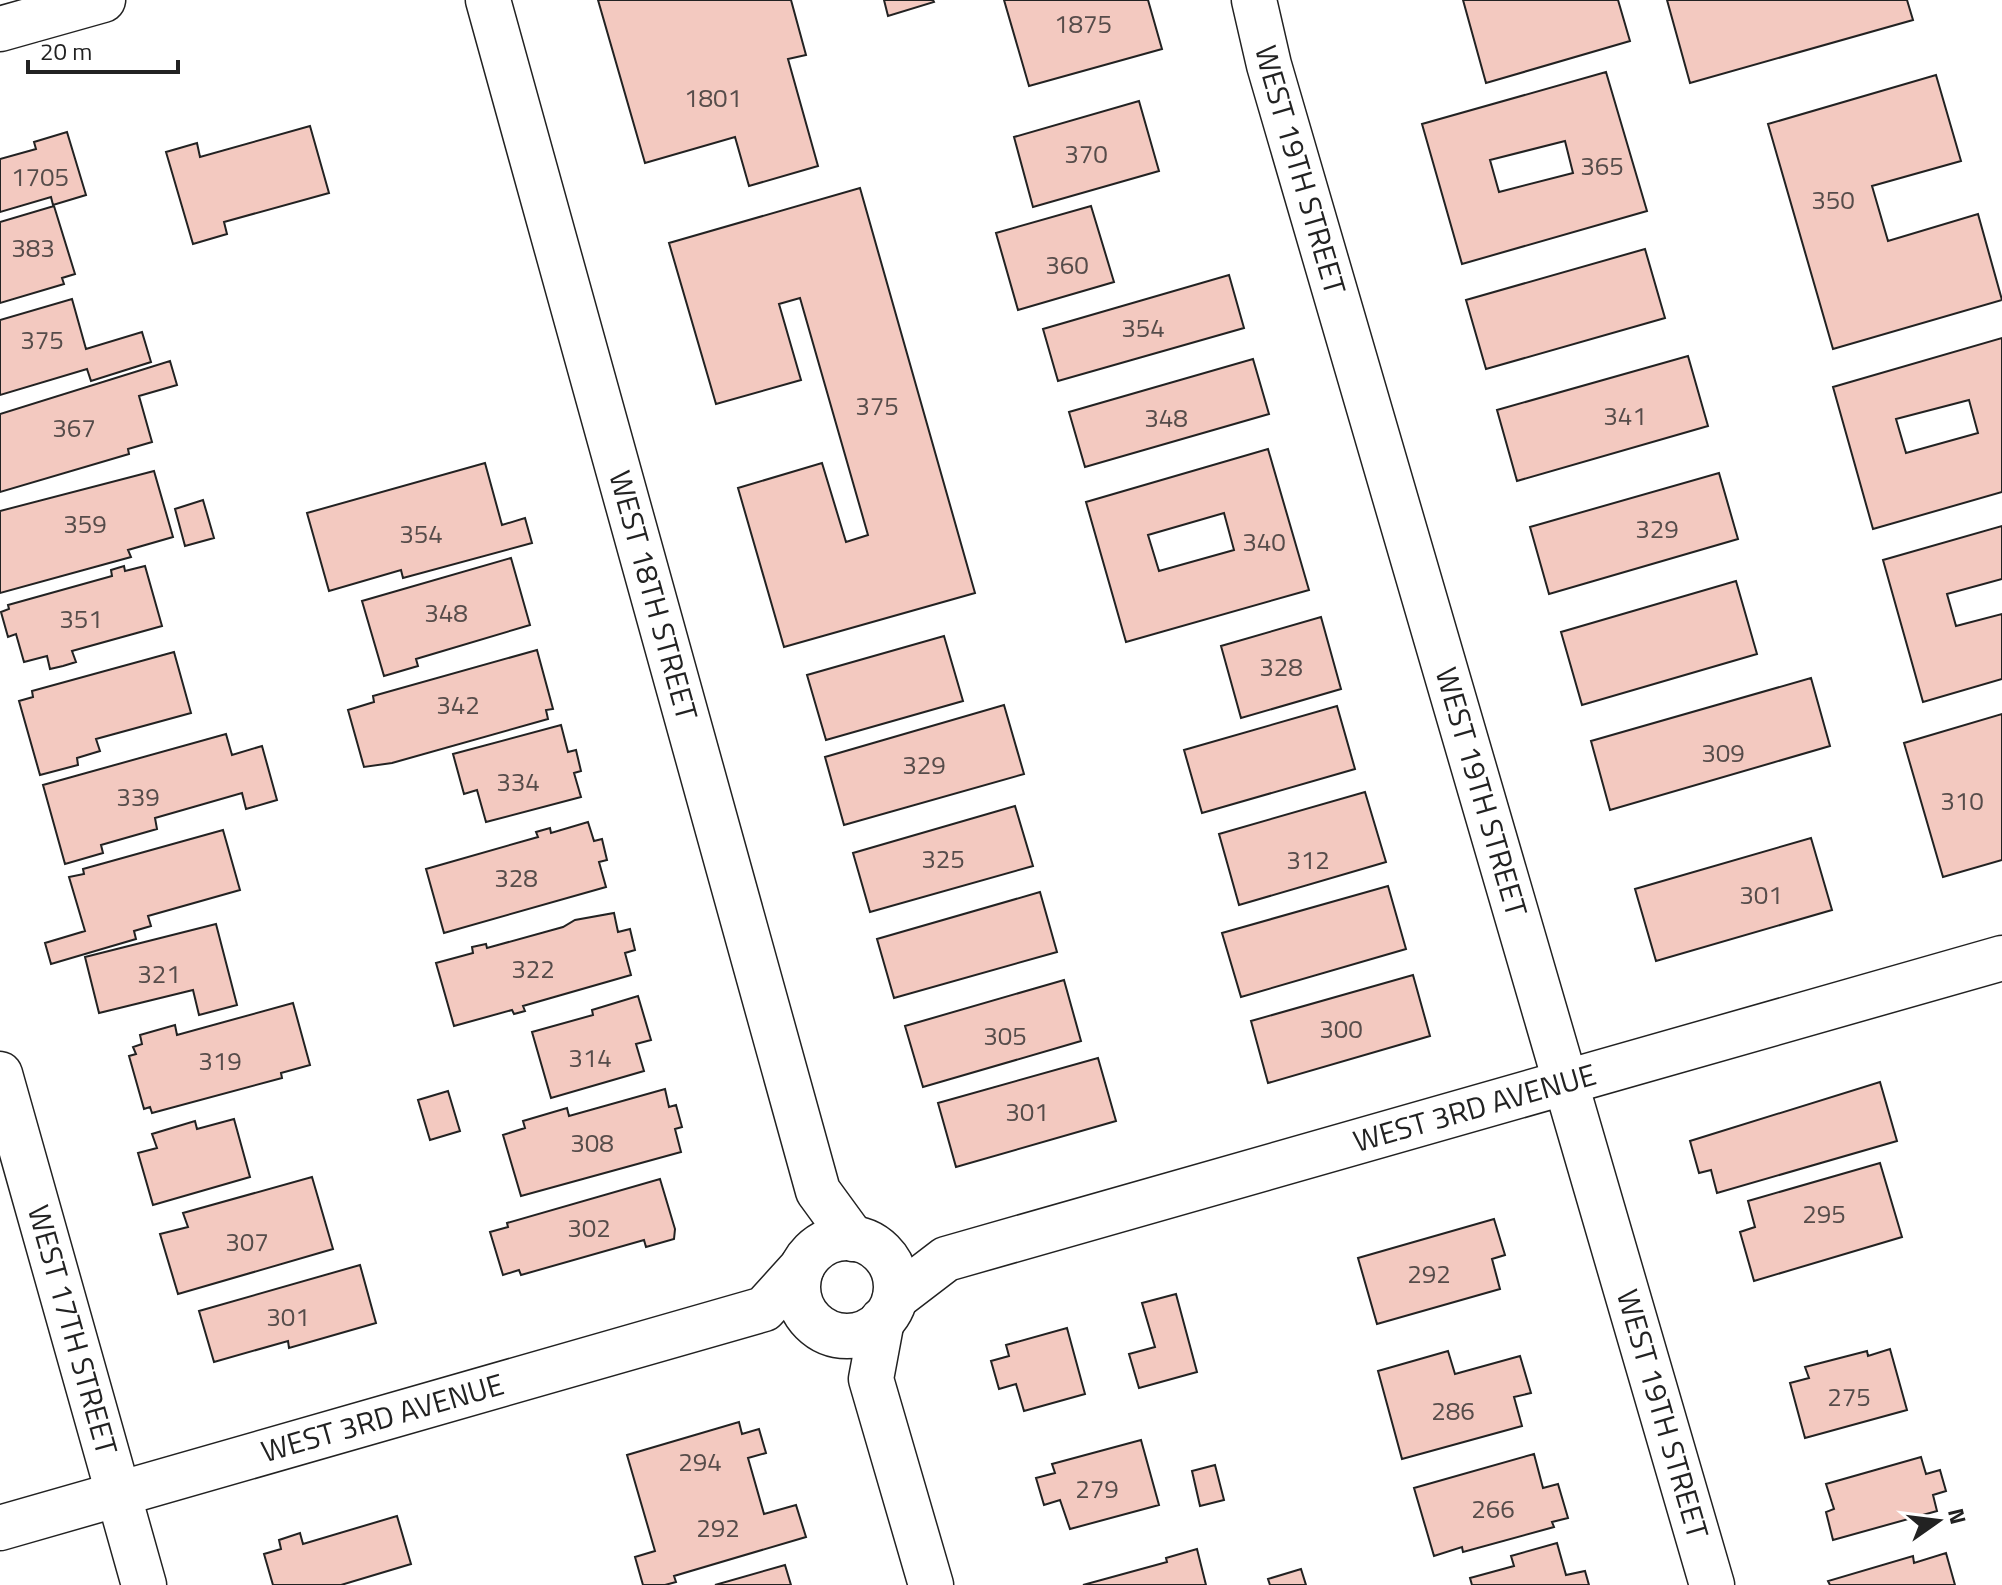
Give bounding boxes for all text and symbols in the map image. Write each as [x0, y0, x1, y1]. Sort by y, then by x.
house number: 1875 [1054, 4, 1112, 43]
scale bar [28, 24, 178, 74]
text: 20 m [40, 33, 92, 69]
street label: WEST 19TH STREET [1243, 41, 1359, 300]
house number: 1801 [684, 78, 742, 117]
house number: 370 [1064, 134, 1108, 173]
house number: 365 [1580, 146, 1624, 185]
house number: 1705 [11, 157, 69, 196]
house number: 350 [1811, 180, 1855, 219]
house number: 383 [11, 228, 55, 267]
house number: 360 [1045, 245, 1089, 284]
house number: 354 [1121, 308, 1165, 347]
house number: 375 [20, 320, 64, 359]
house number: 375 [855, 386, 899, 425]
house number: 341 [1603, 396, 1647, 435]
house number: 348 [1144, 398, 1188, 437]
house number: 367 [52, 408, 96, 447]
street label: WEST 18TH STREET [597, 465, 711, 726]
house number: 359 [63, 504, 107, 543]
house number: 329 [1635, 509, 1679, 548]
house number: 354 [399, 514, 443, 553]
house number: 340 [1242, 522, 1286, 561]
house number: 348 [424, 593, 468, 632]
house number: 351 [59, 599, 103, 638]
house number: 328 [1259, 647, 1303, 686]
street label: WEST 19TH STREET [1424, 662, 1540, 922]
house number: 342 [436, 685, 480, 724]
house number: 309 [1701, 733, 1745, 772]
house number: 329 [902, 745, 946, 784]
house number: 334 [496, 762, 540, 801]
house number: 339 [116, 777, 160, 816]
house number: 310 [1940, 781, 1984, 820]
house number: 325 [921, 839, 965, 878]
house number: 312 [1286, 840, 1330, 879]
house number: 328 [494, 858, 538, 897]
house number: 301 [1739, 875, 1783, 914]
house number: 322 [511, 949, 555, 988]
house number: 321 [137, 954, 181, 993]
house number: 300 [1319, 1009, 1363, 1048]
house number: 305 [983, 1016, 1027, 1055]
house number: 314 [568, 1038, 612, 1077]
house number: 319 [198, 1041, 242, 1080]
street label: WEST 3RD AVENUE [1348, 1051, 1601, 1164]
house number: 301 [1005, 1092, 1049, 1131]
house number: 308 [570, 1123, 614, 1162]
house number: 295 [1802, 1194, 1846, 1233]
street label: WEST 17TH STREET [16, 1200, 130, 1460]
house number: 302 [567, 1208, 611, 1247]
house number: 307 [225, 1222, 269, 1261]
house number: 292 [1407, 1254, 1451, 1293]
street label: WEST 19TH STREET [1605, 1284, 1721, 1544]
house number: 301 [266, 1297, 310, 1336]
street label: WEST 3RD AVENUE [256, 1361, 509, 1474]
house number: 275 [1827, 1377, 1871, 1416]
house number: 286 [1431, 1391, 1475, 1430]
house number: 294 [678, 1442, 722, 1481]
house number: 279 [1075, 1469, 1119, 1508]
north arrow [1898, 1481, 1978, 1561]
house number: 266 [1471, 1489, 1515, 1528]
text: N [1939, 1505, 1976, 1528]
house number: 292 [696, 1508, 740, 1547]

